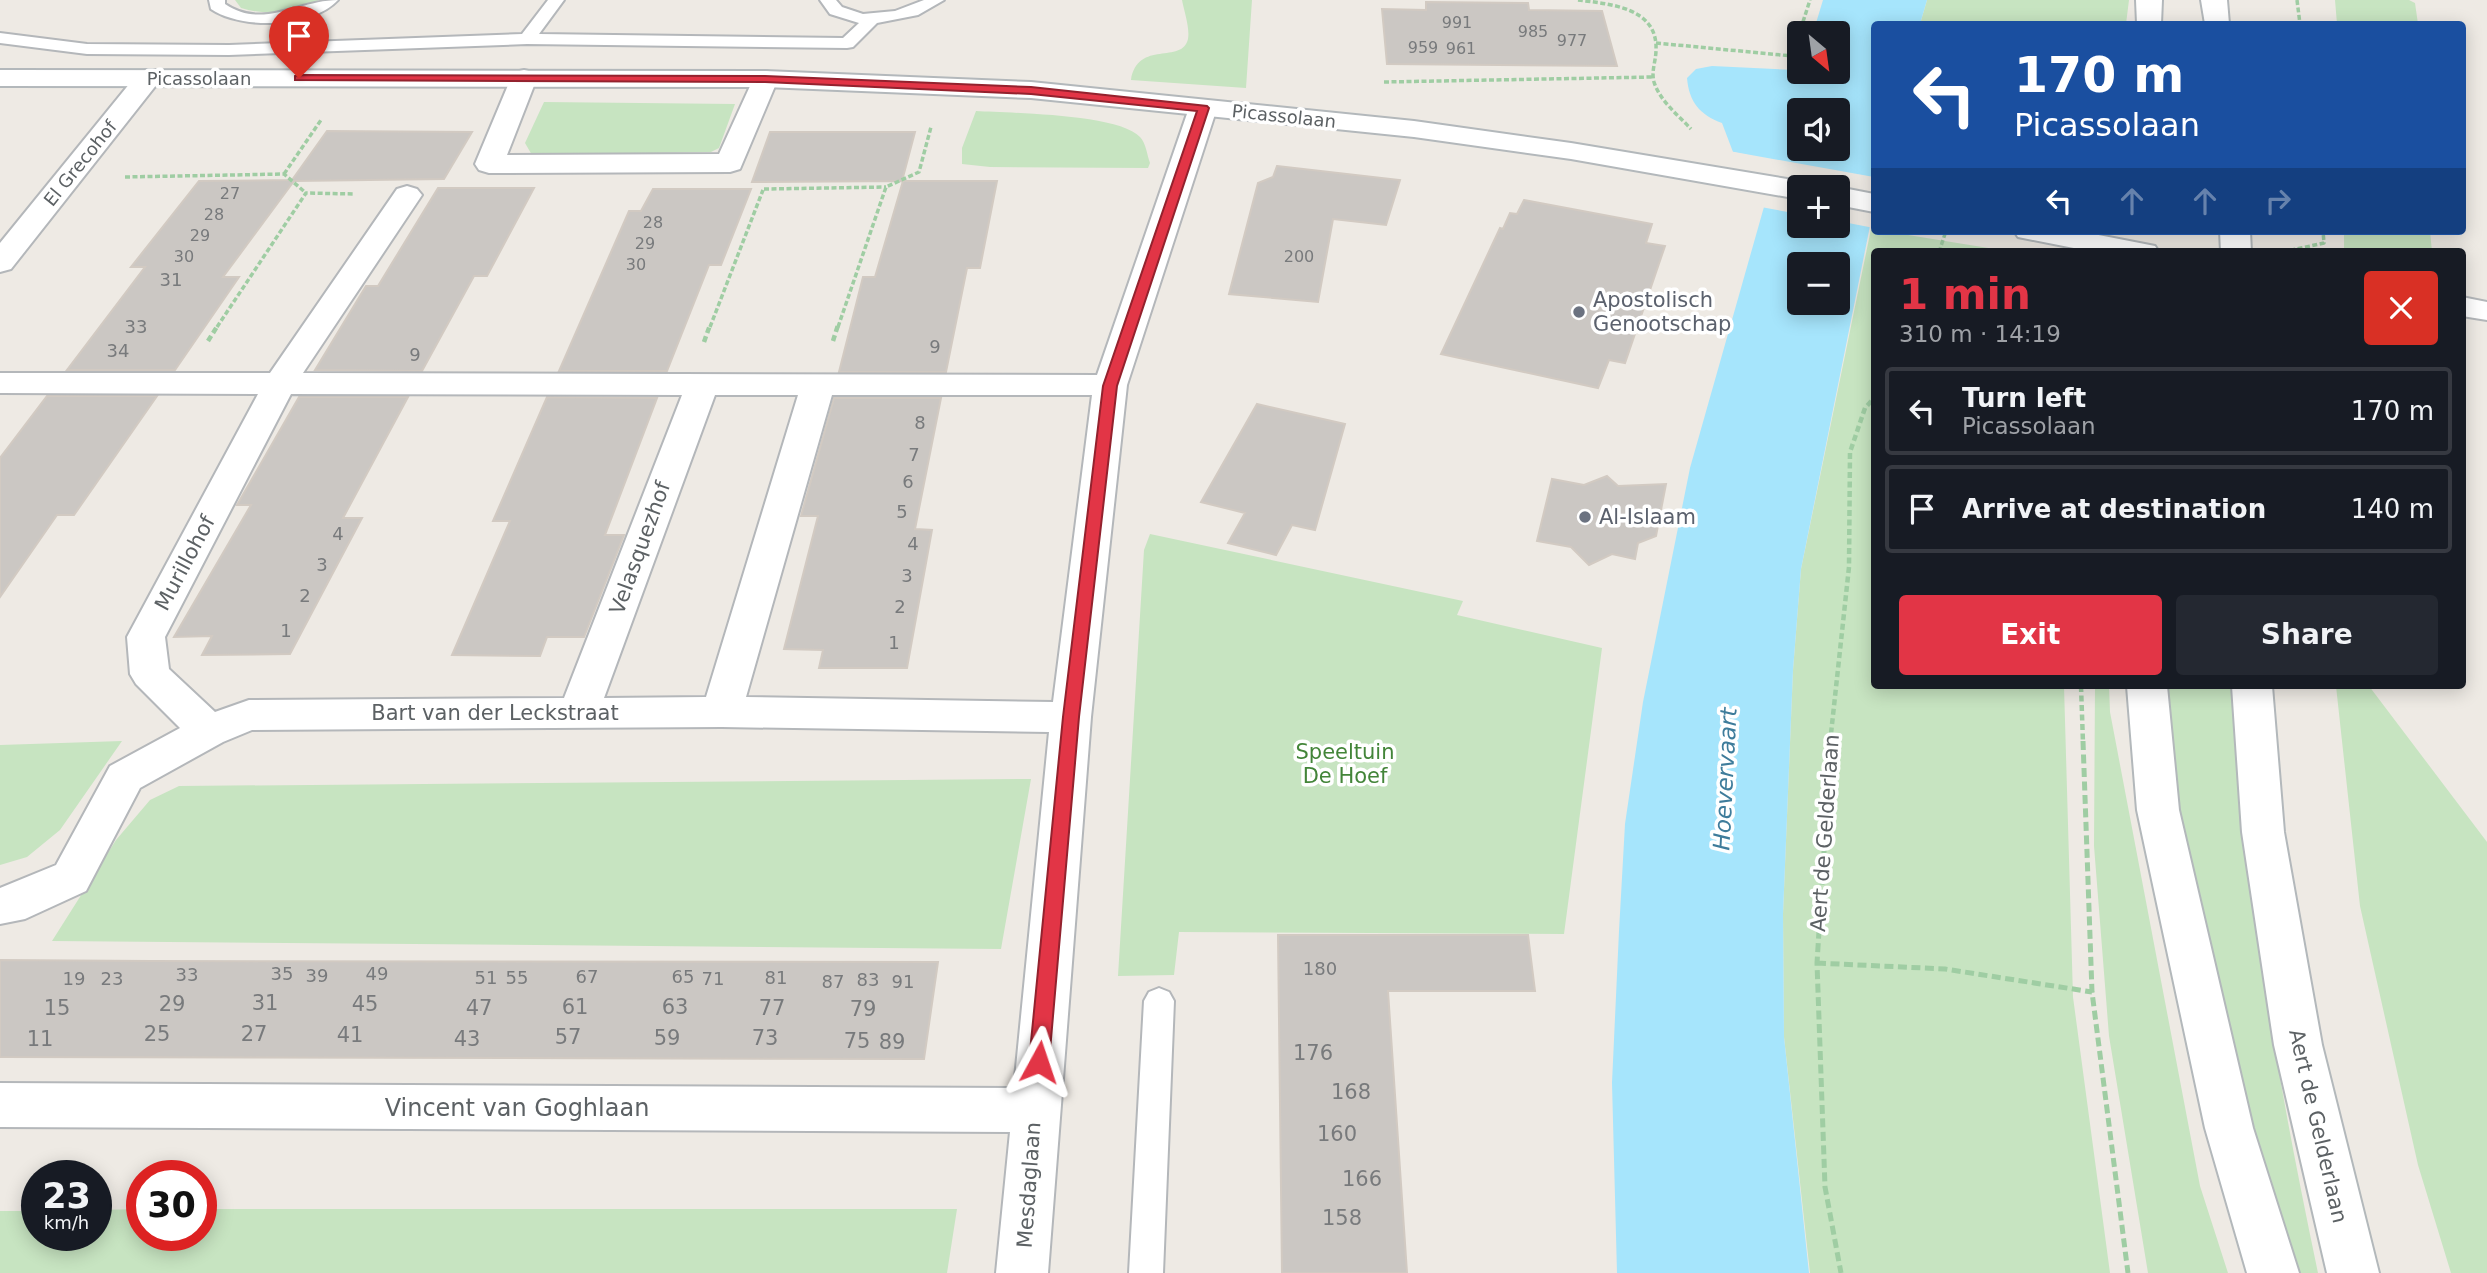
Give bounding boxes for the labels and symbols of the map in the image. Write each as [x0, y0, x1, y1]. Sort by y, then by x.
pin [269, 6, 329, 78]
house number: 991 [1442, 13, 1472, 32]
north arrow [1787, 21, 1850, 84]
house number: 985 [1518, 22, 1548, 41]
house number: 977 [1557, 31, 1587, 50]
house number: 959 [1408, 38, 1438, 57]
house number: 961 [1446, 39, 1476, 58]
street label: Picassolaan [147, 68, 251, 89]
street label: Picassolaan [1231, 100, 1337, 132]
street label: El Grecohof [39, 116, 121, 210]
house number: 27 [220, 184, 240, 203]
house number: 28 [204, 205, 224, 224]
house number: 28 [643, 213, 663, 232]
house number: 29 [190, 226, 210, 245]
house number: 29 [635, 234, 655, 253]
house number: 30 [174, 247, 194, 266]
house number: 200 [1284, 247, 1314, 266]
house number: 30 [626, 255, 646, 274]
house number: 31 [160, 269, 182, 290]
place label: Apostolisch Genootschap [1593, 288, 1731, 336]
marker: Apostolisch Genootschap [1571, 304, 1587, 320]
house number: 33 [125, 316, 147, 337]
house number: 9 [929, 336, 941, 357]
house number: 34 [107, 340, 129, 361]
house number: 9 [409, 344, 421, 365]
house number: 8 [914, 412, 926, 433]
house number: 7 [908, 444, 920, 465]
house number: 6 [902, 471, 914, 492]
street label: Velasquezhof [605, 478, 675, 618]
house number: 5 [896, 501, 908, 522]
place label: Al-Islaam [1599, 505, 1696, 529]
marker: Al-Islaam [1577, 509, 1593, 525]
street label: Murillohof [150, 511, 220, 615]
house number: 4 [332, 523, 344, 544]
house number: 4 [907, 533, 919, 554]
house number: 3 [316, 554, 328, 575]
house number: 3 [901, 565, 913, 586]
house number: 2 [299, 585, 311, 606]
house number: 2 [894, 596, 906, 617]
house number: 1 [280, 620, 292, 641]
house number: 1 [888, 632, 900, 653]
street label: Bart van der Leckstraat [371, 701, 619, 725]
water label: Hoevervaart [1708, 706, 1742, 851]
street label: Aert de Gelderlaan [1806, 733, 1844, 933]
park label: Speeltuin De Hoef [1295, 740, 1395, 788]
house number: 180 [1303, 958, 1337, 979]
house number: 35 [271, 963, 293, 984]
house number: 49 [366, 963, 388, 984]
house number: 33 [176, 964, 198, 985]
house number: 39 [306, 965, 328, 986]
house number: 67 [576, 966, 598, 987]
house number: 65 [672, 966, 694, 987]
house number: 51 [475, 967, 497, 988]
house number: 55 [506, 967, 528, 988]
house number: 81 [765, 967, 787, 988]
house number: 19 [63, 968, 85, 989]
house number: 23 [101, 968, 123, 989]
house number: 71 [702, 968, 724, 989]
house number: 83 [857, 969, 879, 990]
house number: 87 [822, 971, 844, 992]
house number: 91 [892, 971, 914, 992]
house number: 31 [252, 991, 278, 1015]
house number: 29 [159, 992, 185, 1016]
house number: 45 [352, 992, 378, 1016]
house number: 61 [562, 995, 588, 1019]
house number: 63 [662, 995, 688, 1019]
house number: 15 [44, 996, 70, 1020]
house number: 47 [466, 996, 492, 1020]
house number: 77 [759, 996, 785, 1020]
house number: 79 [850, 997, 876, 1021]
house number: 25 [144, 1022, 170, 1046]
house number: 27 [241, 1022, 267, 1046]
house number: 41 [337, 1023, 363, 1047]
house number: 57 [555, 1025, 581, 1049]
position arrow [1002, 1025, 1076, 1099]
house number: 59 [654, 1026, 680, 1050]
house number: 73 [752, 1026, 778, 1050]
house number: 11 [27, 1027, 53, 1051]
house number: 43 [454, 1027, 480, 1051]
street label: Aert de Gelderlaan [2284, 1027, 2352, 1225]
house number: 75 [844, 1029, 870, 1053]
house number: 89 [879, 1030, 905, 1054]
house number: 176 [1293, 1041, 1333, 1065]
house number: 168 [1331, 1080, 1371, 1104]
street label: Vincent van Goghlaan [385, 1094, 649, 1122]
street label: Mesdaglaan [1013, 1121, 1045, 1249]
house number: 160 [1317, 1122, 1357, 1146]
speed limit sign: 30 [126, 1160, 217, 1251]
house number: 166 [1342, 1167, 1382, 1191]
house number: 158 [1322, 1206, 1362, 1230]

